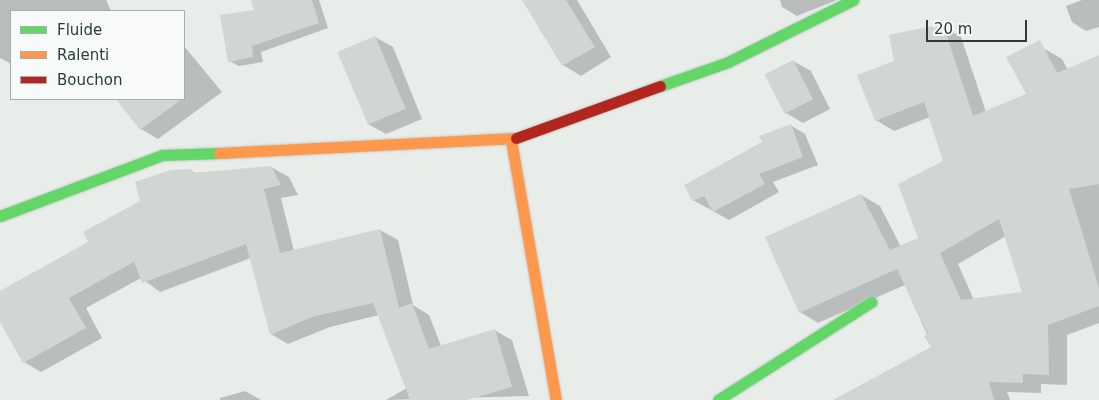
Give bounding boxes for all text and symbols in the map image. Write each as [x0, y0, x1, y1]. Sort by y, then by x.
legend [10, 10, 185, 100]
scale bar [929, 10, 1030, 42]
text: 20 m [934, 20, 972, 38]
text: Fluide [57, 21, 102, 39]
text: Ralenti [57, 46, 109, 64]
text: Bouchon [57, 71, 122, 89]

